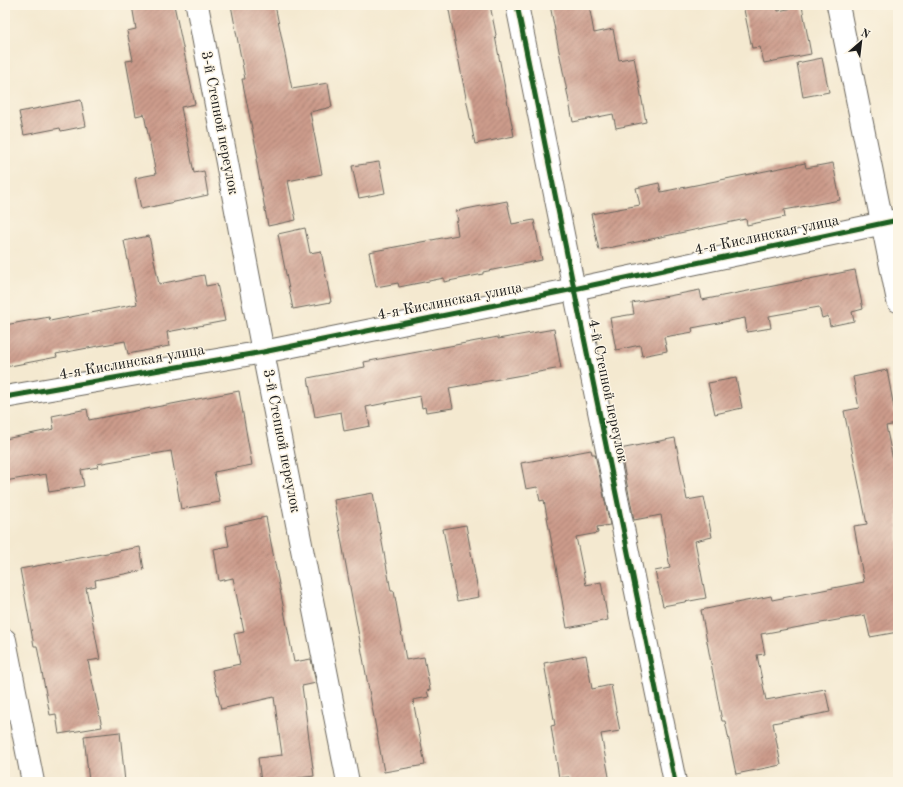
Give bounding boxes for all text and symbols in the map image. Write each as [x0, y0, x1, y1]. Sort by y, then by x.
north arrow [841, 22, 881, 62]
text: N [859, 28, 872, 42]
street label: 3-й Степной переулок [198, 50, 240, 197]
street label: 4-я Кислинская улица [693, 213, 841, 259]
street label: 4-я Кислинская улица [376, 280, 524, 323]
street label: 4-й Степной переулок [584, 318, 630, 464]
street label: 4-я Кислинская улица [58, 343, 207, 383]
street label: 3-й Степной переулок [260, 368, 302, 515]

